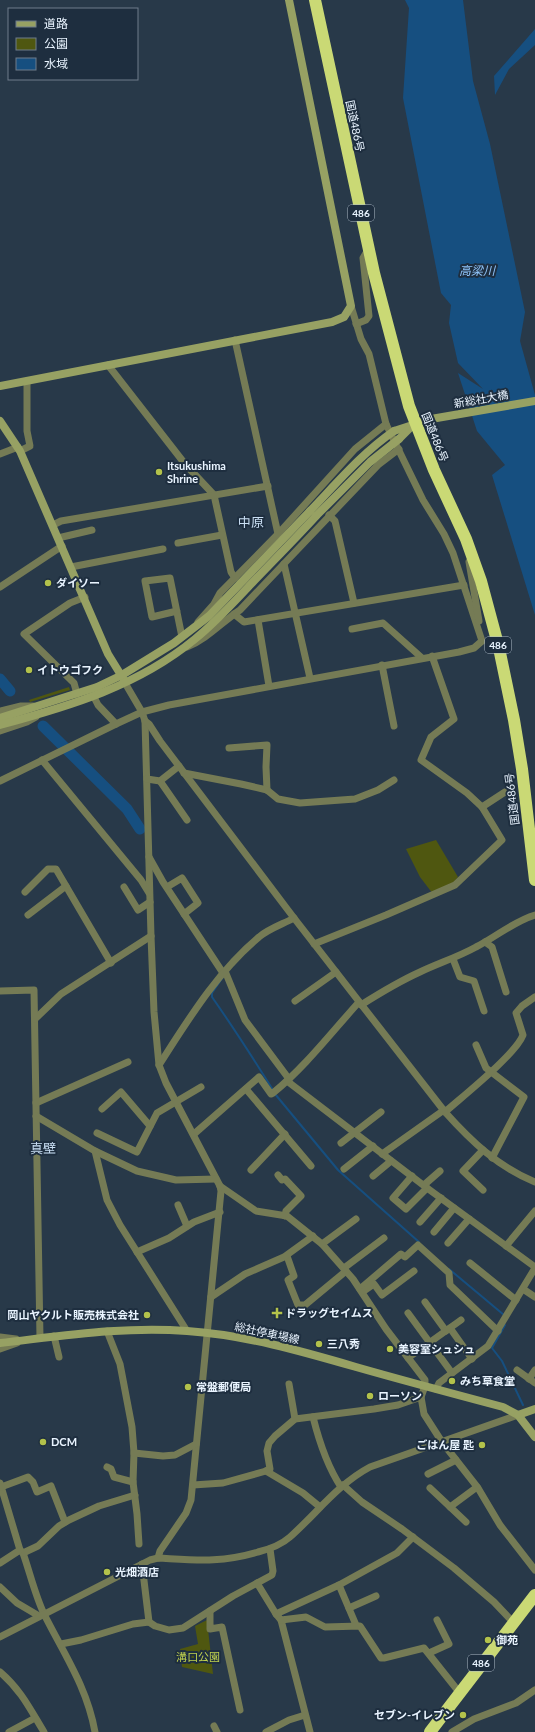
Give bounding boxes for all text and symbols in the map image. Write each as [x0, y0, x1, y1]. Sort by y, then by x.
legend [8, 8, 138, 80]
text: 道路 [44, 16, 68, 31]
text: 公園 [44, 36, 68, 51]
text: 水域 [44, 56, 68, 71]
street label: 国道486号 [344, 99, 367, 153]
road number: 486 [348, 205, 374, 221]
water label: 高梁川 [459, 263, 497, 278]
street label: 新総社大橋 [453, 387, 509, 410]
street label: 国道486号 [420, 410, 451, 463]
place label: Itsukushima Shrine [167, 459, 226, 485]
marker: Itsukushima Shrine [154, 467, 164, 477]
district label: 中原 [238, 514, 264, 530]
place label: ダイソー [56, 576, 100, 589]
marker: ダイソー [43, 578, 53, 588]
road number: 486 [485, 637, 511, 653]
place label: イトウゴフク [37, 663, 103, 676]
marker: イトウゴフク [24, 665, 34, 675]
street label: 国道486号 [502, 772, 521, 826]
district label: 真壁 [30, 1140, 56, 1156]
place label: ドラッグセイムス [285, 1306, 373, 1319]
place label: 岡山ヤクルト販売株式会社 [7, 1308, 139, 1321]
marker: ドラッグセイムス [272, 1308, 282, 1318]
marker: 岡山ヤクルト販売株式会社 [142, 1310, 152, 1320]
street label: 総社停車場線 [233, 1319, 301, 1346]
place label: 三八秀 [327, 1337, 360, 1350]
marker: 三八秀 [314, 1339, 324, 1349]
place label: 美容室シュシュ [398, 1342, 475, 1355]
marker: 美容室シュシュ [385, 1344, 395, 1354]
place label: みち草食堂 [460, 1374, 515, 1387]
marker: みち草食堂 [447, 1376, 457, 1386]
place label: 常盤郵便局 [196, 1380, 251, 1393]
marker: 常盤郵便局 [183, 1382, 193, 1392]
place label: ローソン [378, 1389, 422, 1402]
marker: ローソン [365, 1391, 375, 1401]
place label: DCM [51, 1435, 77, 1448]
marker: DCM [38, 1437, 48, 1447]
place label: ごはん屋 匙 [416, 1438, 474, 1451]
marker: ごはん屋 匙 [477, 1440, 487, 1450]
place label: 光畑酒店 [115, 1565, 159, 1578]
marker: 光畑酒店 [102, 1567, 112, 1577]
place label: 御苑 [496, 1633, 518, 1646]
marker: 御苑 [483, 1635, 493, 1645]
park label: 溝口公園 [176, 1650, 220, 1663]
road number: 486 [468, 1655, 494, 1671]
place label: セブン-イレブン [374, 1708, 455, 1721]
marker: セブン-イレブン [458, 1710, 468, 1720]

